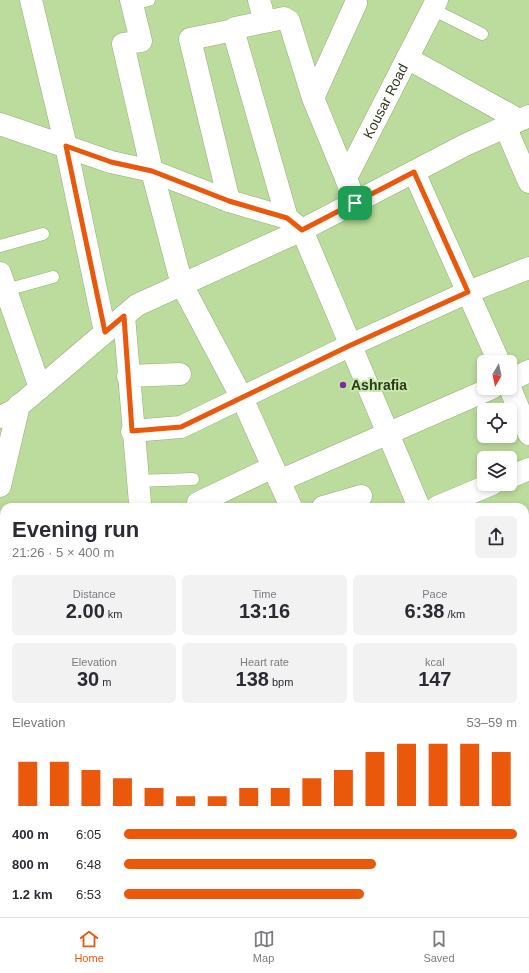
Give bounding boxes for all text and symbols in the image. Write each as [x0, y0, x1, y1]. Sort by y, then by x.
street label: Kousar Road [360, 61, 411, 141]
pin [338, 186, 372, 220]
icon: arrive [344, 192, 366, 214]
north arrow [477, 355, 517, 395]
map controls [477, 355, 517, 491]
place label: Ashrafia [351, 377, 407, 393]
marker: Ashrafia [338, 380, 348, 390]
button: locate [477, 403, 517, 443]
button: layers [477, 451, 517, 491]
button: share [475, 516, 517, 558]
text: Evening run [12, 517, 139, 542]
text: 21:26 · 5 × 400 m [12, 545, 114, 560]
text: Distance [73, 588, 116, 600]
text: Time [252, 588, 277, 600]
text: Pace [422, 588, 447, 600]
text: 2.00 [66, 600, 105, 622]
text: 13:16 [239, 600, 290, 622]
text: 6:38 [404, 600, 444, 622]
text: km [105, 608, 123, 620]
text: /km [444, 608, 465, 620]
text: Elevation [72, 656, 117, 668]
text: Heart rate [240, 656, 289, 668]
text: kcal [425, 656, 445, 668]
text: 30 [77, 668, 99, 690]
text: 138 [236, 668, 269, 690]
text: 147 [418, 668, 452, 690]
text: m [99, 676, 111, 688]
text: bpm [269, 676, 293, 688]
text: Elevation [12, 715, 65, 730]
text: 53–59 m [466, 715, 517, 730]
text: 400 m [12, 827, 49, 842]
text: 6:05 [76, 827, 101, 842]
text: 800 m [12, 857, 49, 872]
text: 6:48 [76, 857, 101, 872]
text: 1.2 km [12, 887, 52, 902]
text: 6:53 [76, 887, 101, 902]
tab: Home [74, 928, 104, 964]
tab: Map [253, 928, 275, 964]
tab: Saved [423, 928, 455, 964]

